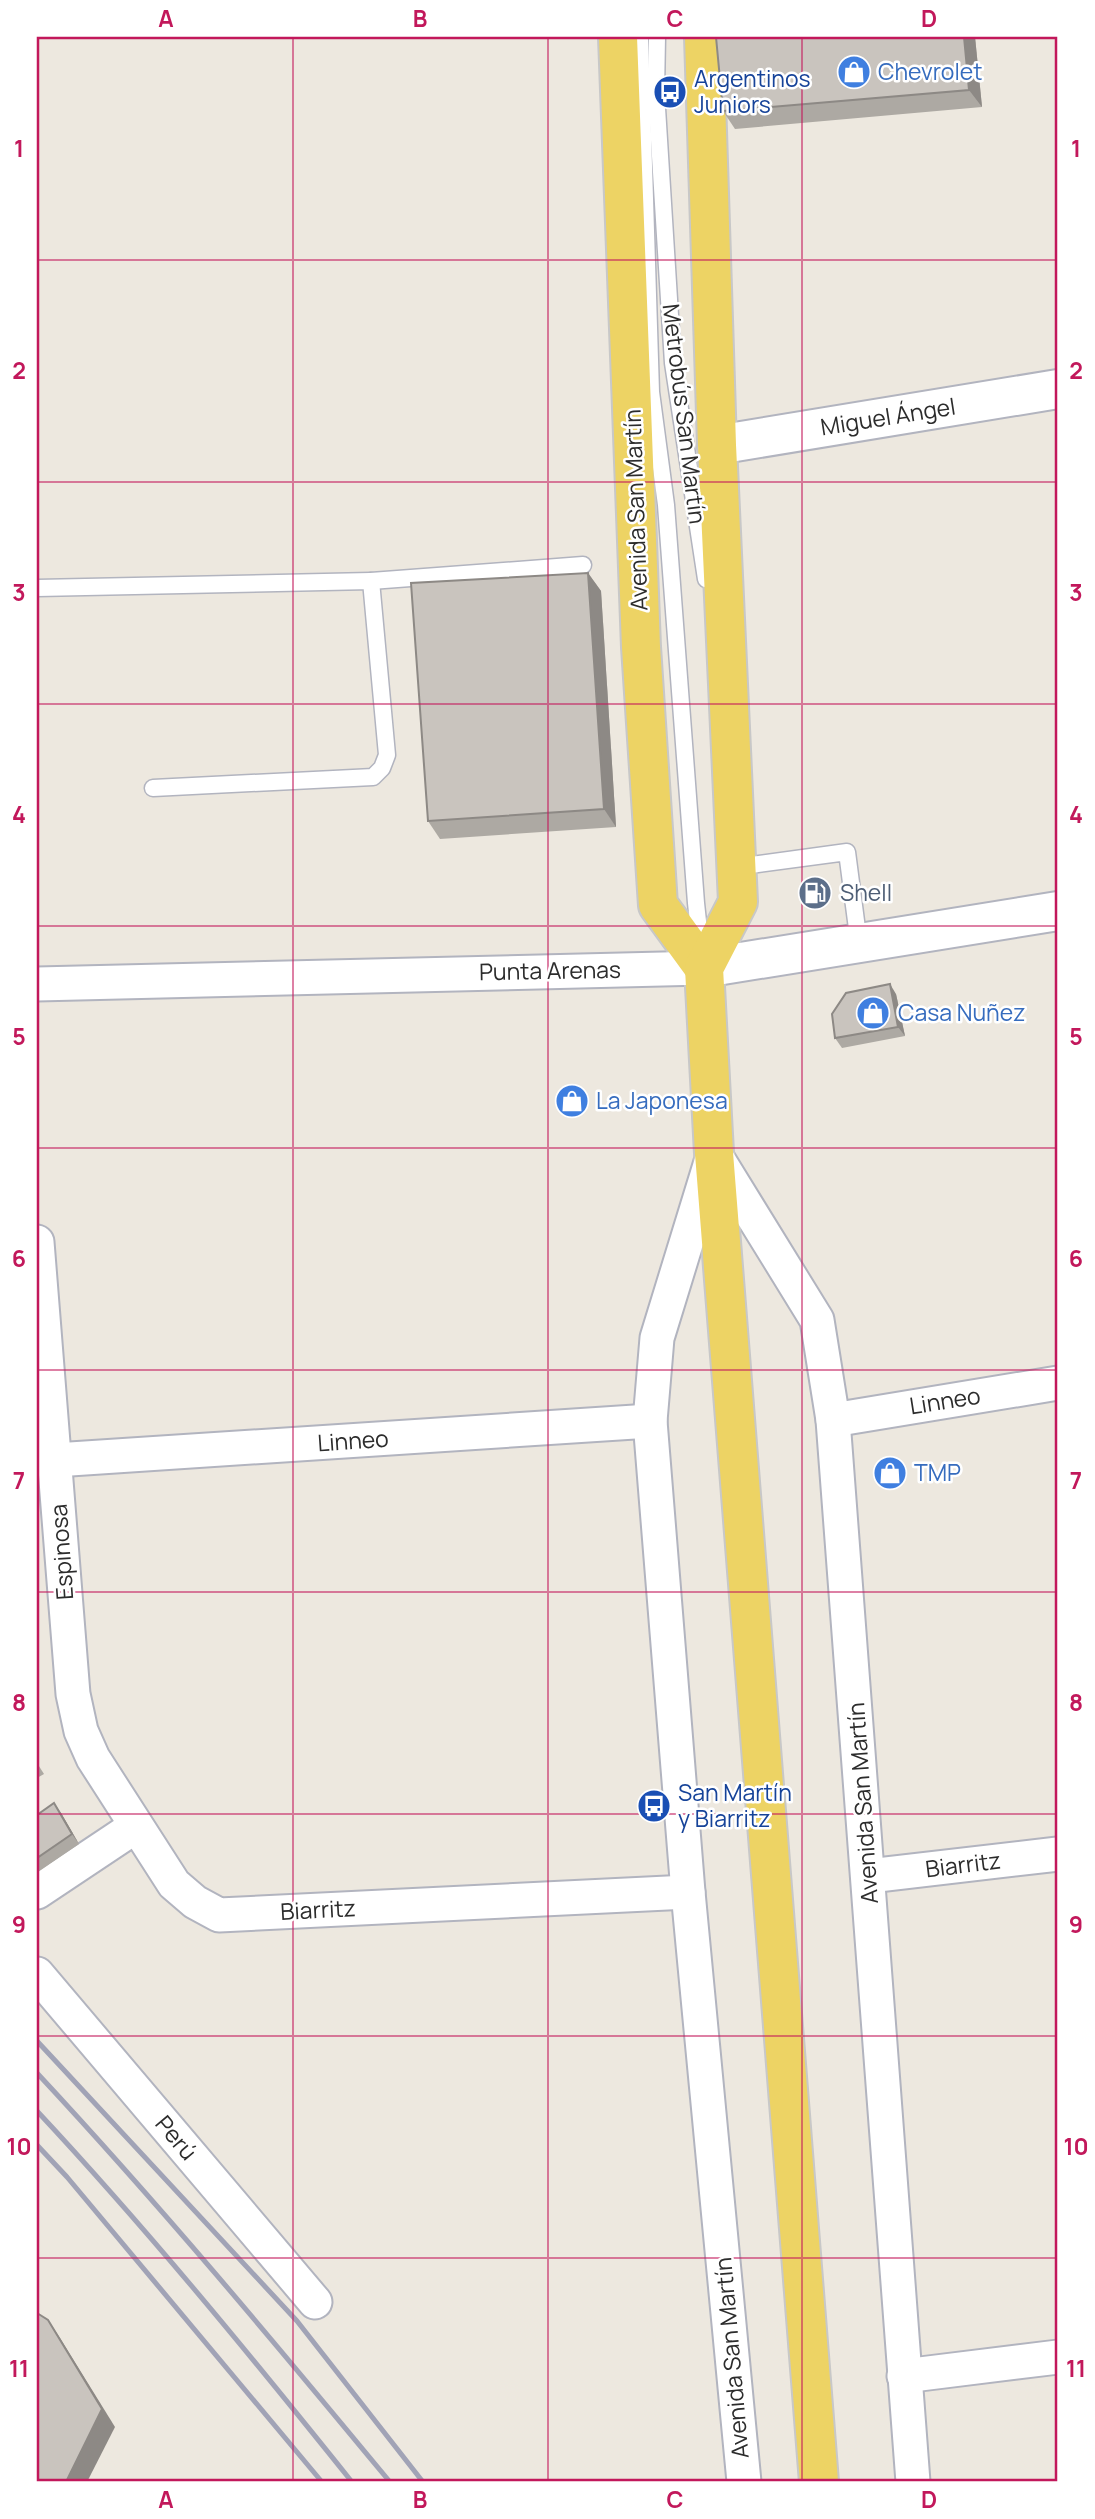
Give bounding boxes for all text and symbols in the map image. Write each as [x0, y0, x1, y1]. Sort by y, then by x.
text: A [158, 2, 174, 34]
text: B [413, 2, 427, 34]
text: C [667, 2, 684, 34]
text: D [921, 2, 937, 34]
shop icon: Chevrolet [835, 53, 873, 91]
place label: Chevrolet [878, 55, 982, 87]
place label: Argentinos Juniors [694, 62, 811, 120]
bus stop icon: Argentinos Juniors [651, 73, 689, 111]
text: 1 [14, 132, 24, 164]
text: 1 [1071, 132, 1081, 164]
street label: Metrobús San Martín [656, 302, 714, 526]
text: 2 [12, 354, 26, 386]
text: 2 [1069, 354, 1083, 386]
street label: Miguel Ángel [818, 390, 958, 442]
street label: Avenida San Martín [615, 409, 655, 611]
text: 3 [12, 576, 26, 608]
text: 3 [1069, 576, 1083, 608]
text: 4 [12, 798, 26, 830]
text: 4 [1069, 798, 1083, 830]
fuel station icon: Shell [796, 874, 834, 912]
place label: Shell [840, 876, 892, 908]
street label: Punta Arenas [479, 953, 621, 987]
shop icon: Casa Nuñez [854, 994, 892, 1032]
place label: Casa Nuñez [898, 996, 1025, 1028]
text: 5 [12, 1020, 26, 1052]
text: 5 [1069, 1020, 1083, 1052]
shop icon: La Japonesa [553, 1082, 591, 1120]
place label: La Japonesa [596, 1084, 728, 1116]
text: 6 [12, 1242, 26, 1274]
text: 6 [1069, 1242, 1083, 1274]
street label: Linneo [907, 1379, 983, 1421]
street label: Linneo [316, 1422, 390, 1458]
shop icon: TMP [871, 1454, 909, 1492]
place label: TMP [914, 1456, 961, 1488]
text: 7 [13, 1464, 25, 1496]
text: 7 [1070, 1464, 1082, 1496]
street label: Espinosa [42, 1503, 80, 1601]
text: 8 [12, 1686, 26, 1718]
text: 8 [1069, 1686, 1083, 1718]
street label: Avenida San Martín [839, 1701, 885, 1905]
place label: San Martín y Biarritz [678, 1776, 792, 1834]
bus stop icon: San Martín y Biarritz [635, 1787, 673, 1825]
street label: Biarritz [923, 1844, 1002, 1884]
street label: Biarritz [279, 1891, 357, 1927]
text: 9 [12, 1908, 26, 1940]
text: 9 [1069, 1908, 1083, 1940]
street label: Perú [149, 2108, 205, 2166]
text: 10 [6, 2130, 32, 2162]
text: 10 [1063, 2130, 1089, 2162]
street label: Avenida San Martín [706, 2256, 756, 2460]
text: 11 [9, 2352, 29, 2384]
text: 11 [1066, 2352, 1086, 2384]
text: A [158, 2483, 174, 2515]
text: B [413, 2483, 427, 2515]
text: C [667, 2483, 684, 2515]
text: D [921, 2483, 937, 2515]

